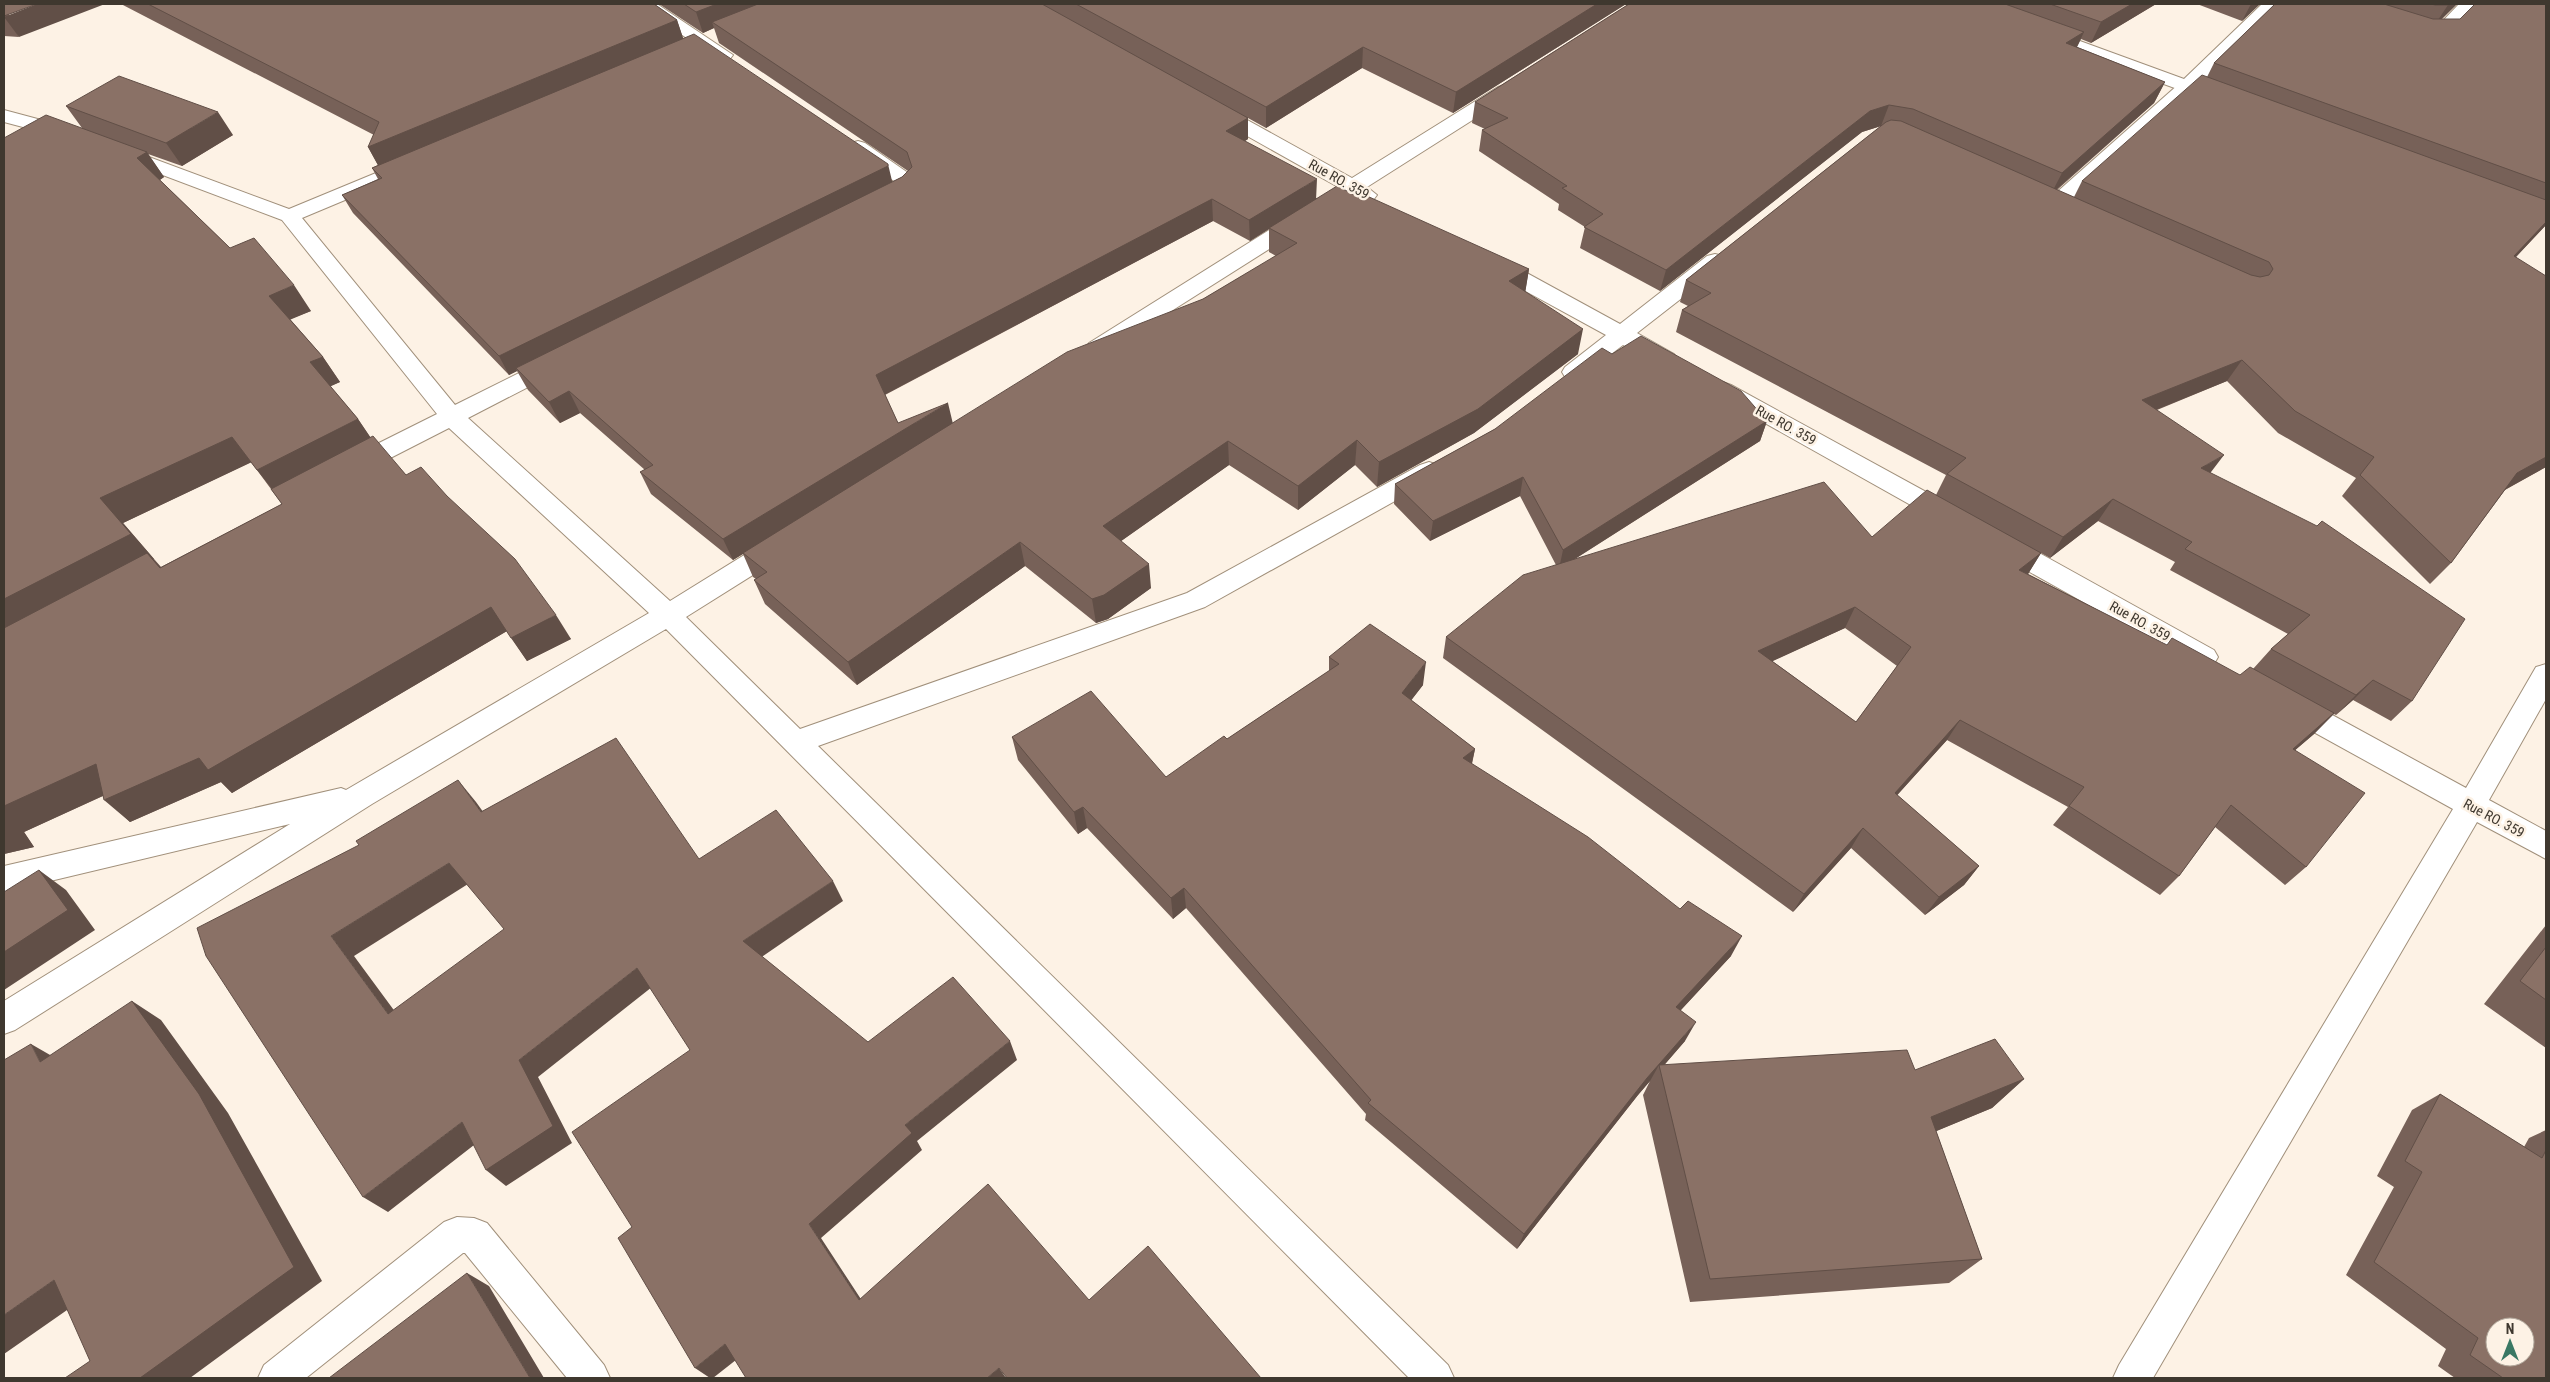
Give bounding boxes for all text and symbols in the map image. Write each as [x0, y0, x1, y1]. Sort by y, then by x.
street label: Rue RO. 359 [1306, 156, 1372, 202]
street label: Rue RO. 359 [1753, 402, 1819, 448]
street label: Rue RO. 359 [2107, 598, 2173, 644]
street label: Rue RO. 359 [2461, 795, 2527, 841]
north arrow [2485, 1317, 2535, 1367]
text: N [2506, 1321, 2514, 1337]

